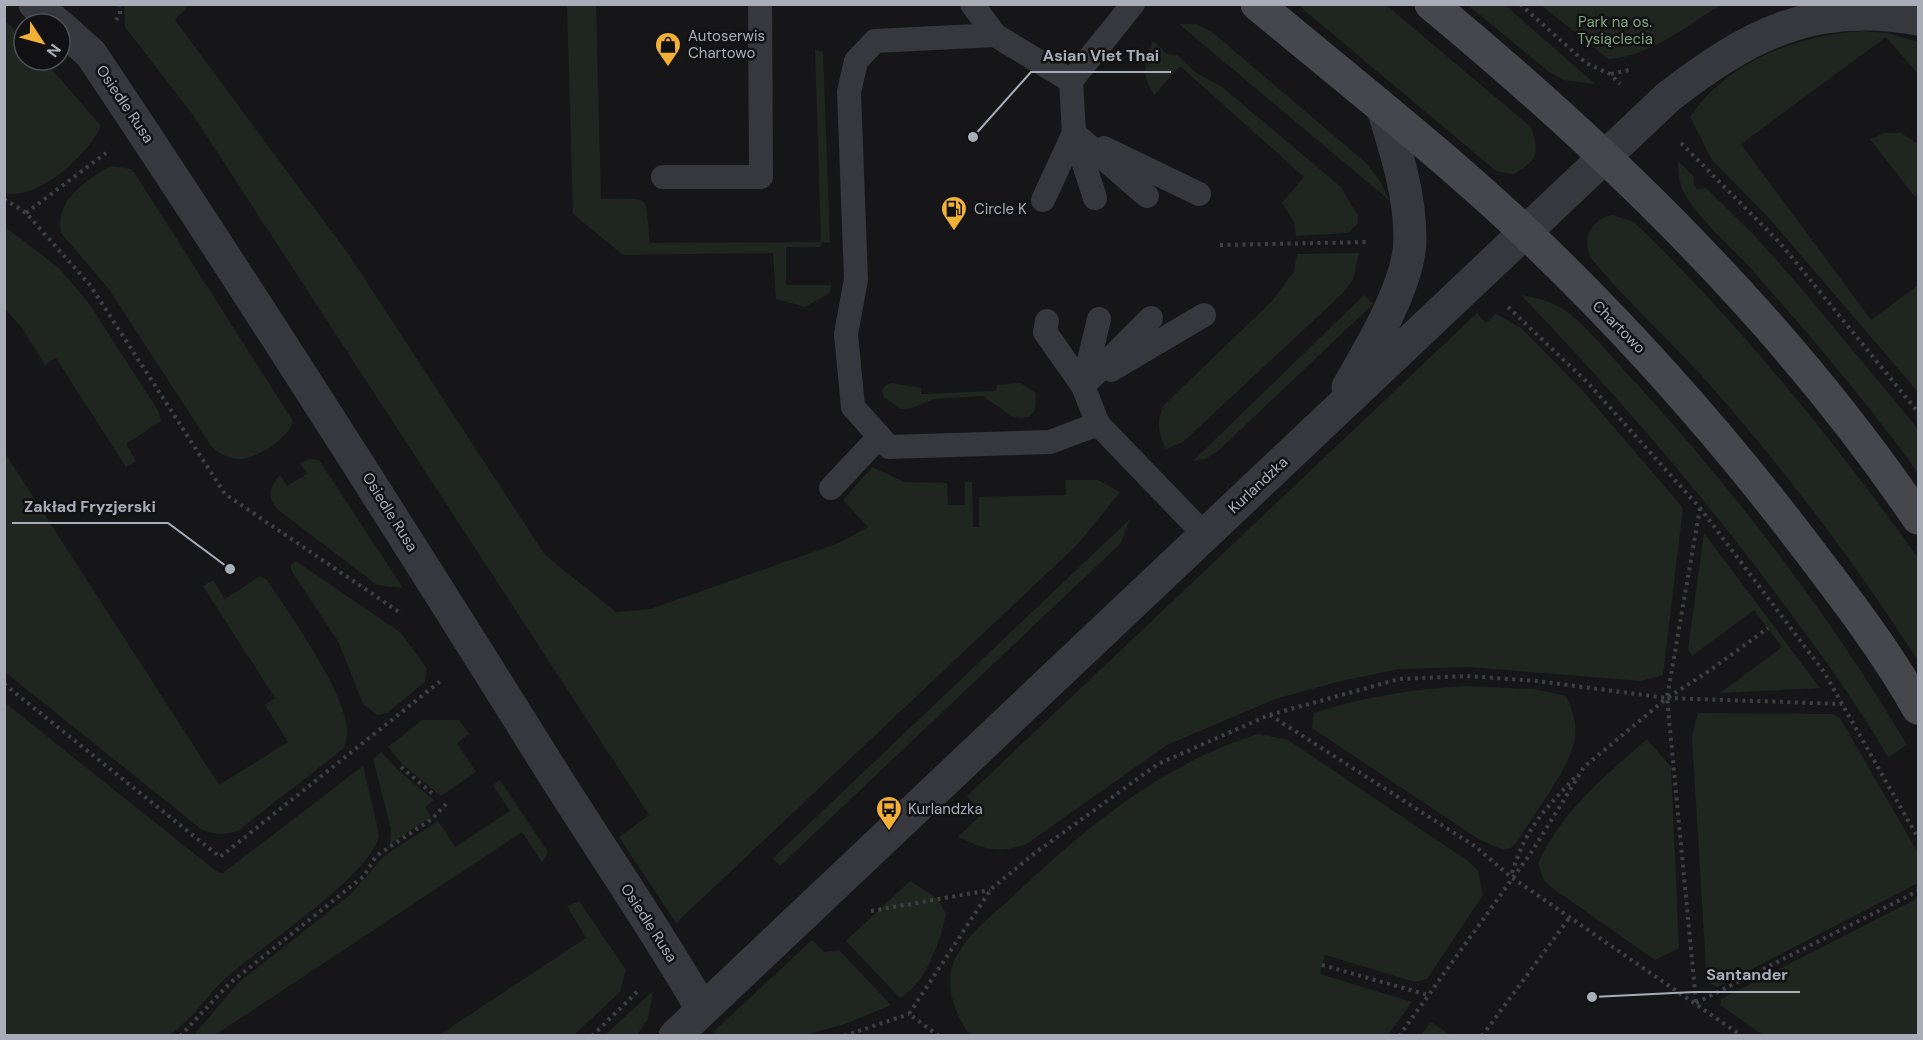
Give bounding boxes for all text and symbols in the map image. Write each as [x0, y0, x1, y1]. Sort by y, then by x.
north arrow [12, 12, 72, 72]
park label: Park na os. Tysiąclecia [1577, 12, 1653, 49]
place label: Autoserwis Chartowo [688, 26, 765, 63]
shop icon: Autoserwis Chartowo [653, 30, 683, 68]
callout: Asian Viet Thai [1031, 38, 1171, 72]
text: N [42, 40, 66, 61]
text: Asian Viet Thai [1043, 45, 1159, 66]
street label: Osiedle Rusa [92, 61, 158, 147]
fuel station icon: Circle K [939, 194, 969, 232]
place label: Circle K [974, 199, 1027, 219]
street label: Chartowo [1588, 296, 1650, 358]
street label: Kurlandzka [1224, 452, 1292, 518]
street label: Osiedle Rusa [358, 469, 422, 555]
callout: Zakład Fryzjerski [12, 489, 168, 523]
text: Zakład Fryzjerski [24, 496, 156, 517]
bus stop icon: Kurlandzka [874, 794, 904, 832]
place label: Kurlandzka [908, 799, 983, 819]
street label: Osiedle Rusa [616, 880, 682, 966]
callout: Santander [1694, 958, 1800, 992]
text: Santander [1706, 964, 1788, 985]

